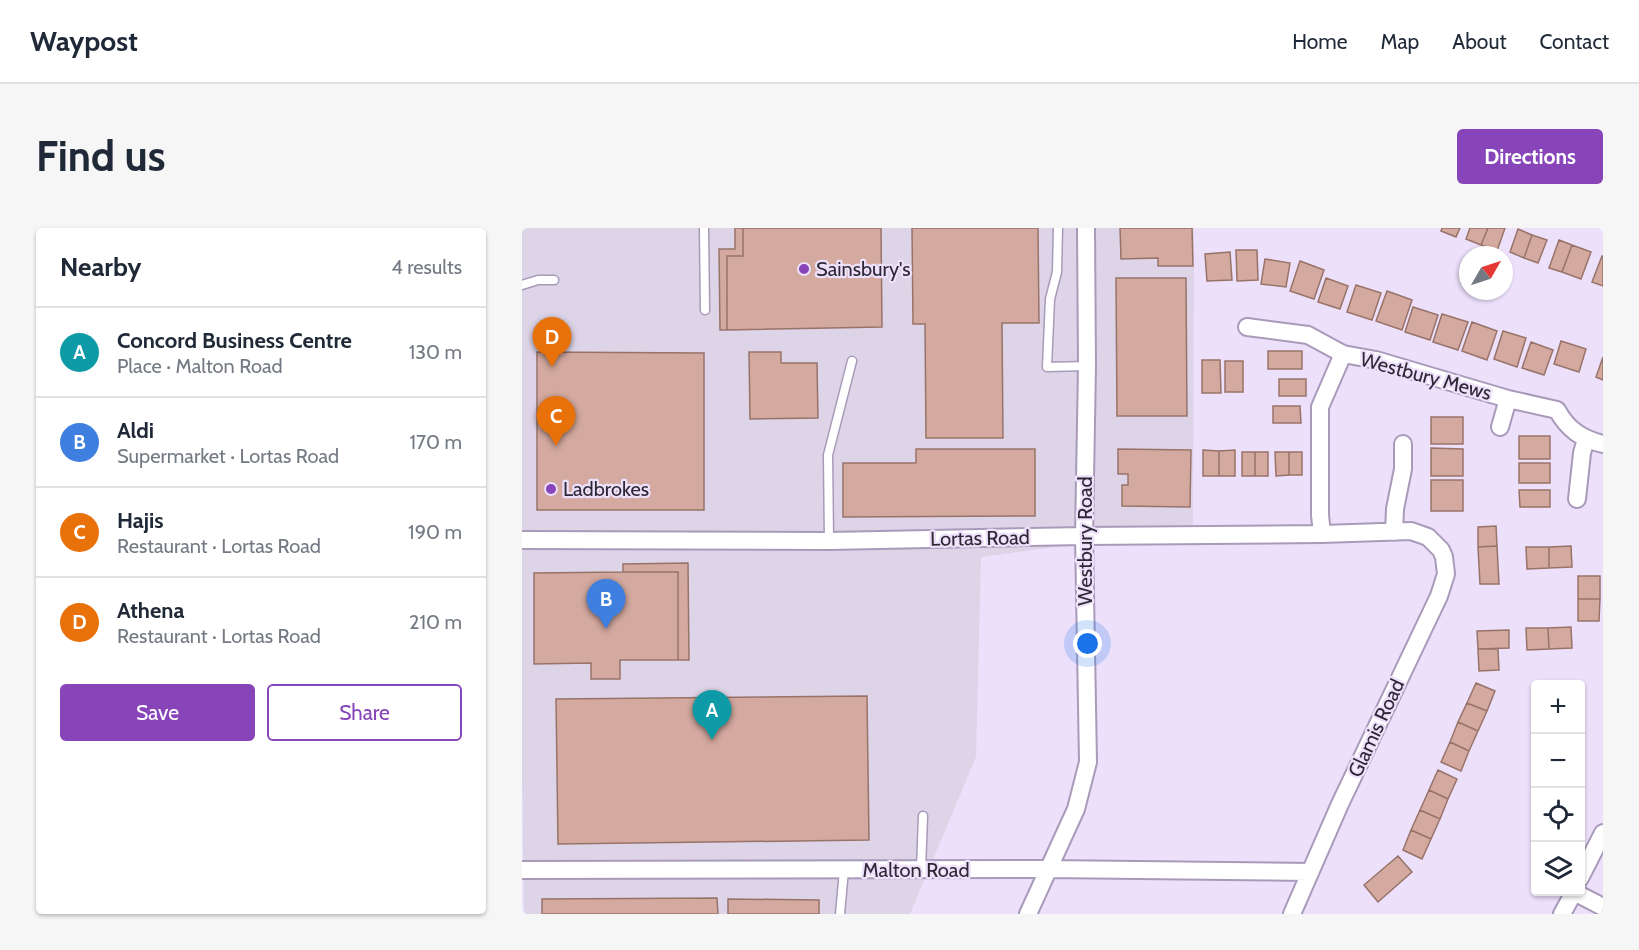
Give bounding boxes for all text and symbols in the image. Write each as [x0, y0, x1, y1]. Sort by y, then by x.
text: Waypost [30, 24, 138, 58]
text: Home [1292, 29, 1348, 54]
text: Map [1381, 29, 1419, 54]
text: About [1452, 29, 1506, 54]
text: Contact [1539, 29, 1609, 54]
button: Directions [1457, 129, 1603, 184]
text: Find us [36, 130, 165, 182]
north arrow [1459, 246, 1513, 300]
text: Nearby [60, 251, 141, 283]
text: 4 results [391, 255, 462, 279]
place label: Sainsbury's [816, 257, 910, 281]
marker: Sainsbury's [797, 262, 811, 276]
pin: D [532, 318, 572, 367]
text: Concord Business Centre [117, 327, 352, 354]
text: A [73, 340, 86, 364]
text: 130 m [409, 340, 462, 364]
street label: Westbury Mews [1358, 347, 1494, 405]
text: Place · Malton Road [117, 354, 283, 378]
pin: C [537, 396, 576, 446]
text: Aldi [117, 417, 154, 444]
text: B [73, 430, 86, 454]
text: 170 m [410, 430, 462, 454]
text: Supermarket · Lortas Road [117, 444, 339, 468]
street label: Westbury Road [1073, 476, 1097, 606]
place label: Ladbrokes [563, 477, 649, 501]
marker: Ladbrokes [544, 482, 558, 496]
text: Hajis [117, 507, 164, 534]
text: C [73, 520, 86, 544]
text: 190 m [408, 520, 462, 544]
street label: Lortas Road [930, 525, 1030, 551]
text: Restaurant · Lortas Road [117, 534, 321, 558]
pin: B [586, 580, 626, 629]
text: Athena [117, 597, 184, 624]
text: D [72, 610, 87, 634]
text: 210 m [409, 610, 462, 634]
text: Restaurant · Lortas Road [117, 624, 321, 648]
your location [1073, 629, 1102, 658]
street label: Glamis Road [1343, 675, 1409, 781]
map controls [1531, 680, 1585, 896]
button: + [1531, 680, 1585, 734]
button: Save [60, 684, 255, 741]
button: Share [267, 684, 462, 741]
pin: A [692, 690, 732, 740]
button: − [1531, 734, 1585, 788]
button: locate [1531, 788, 1585, 842]
button: layers [1531, 842, 1585, 896]
street label: Malton Road [862, 858, 970, 882]

